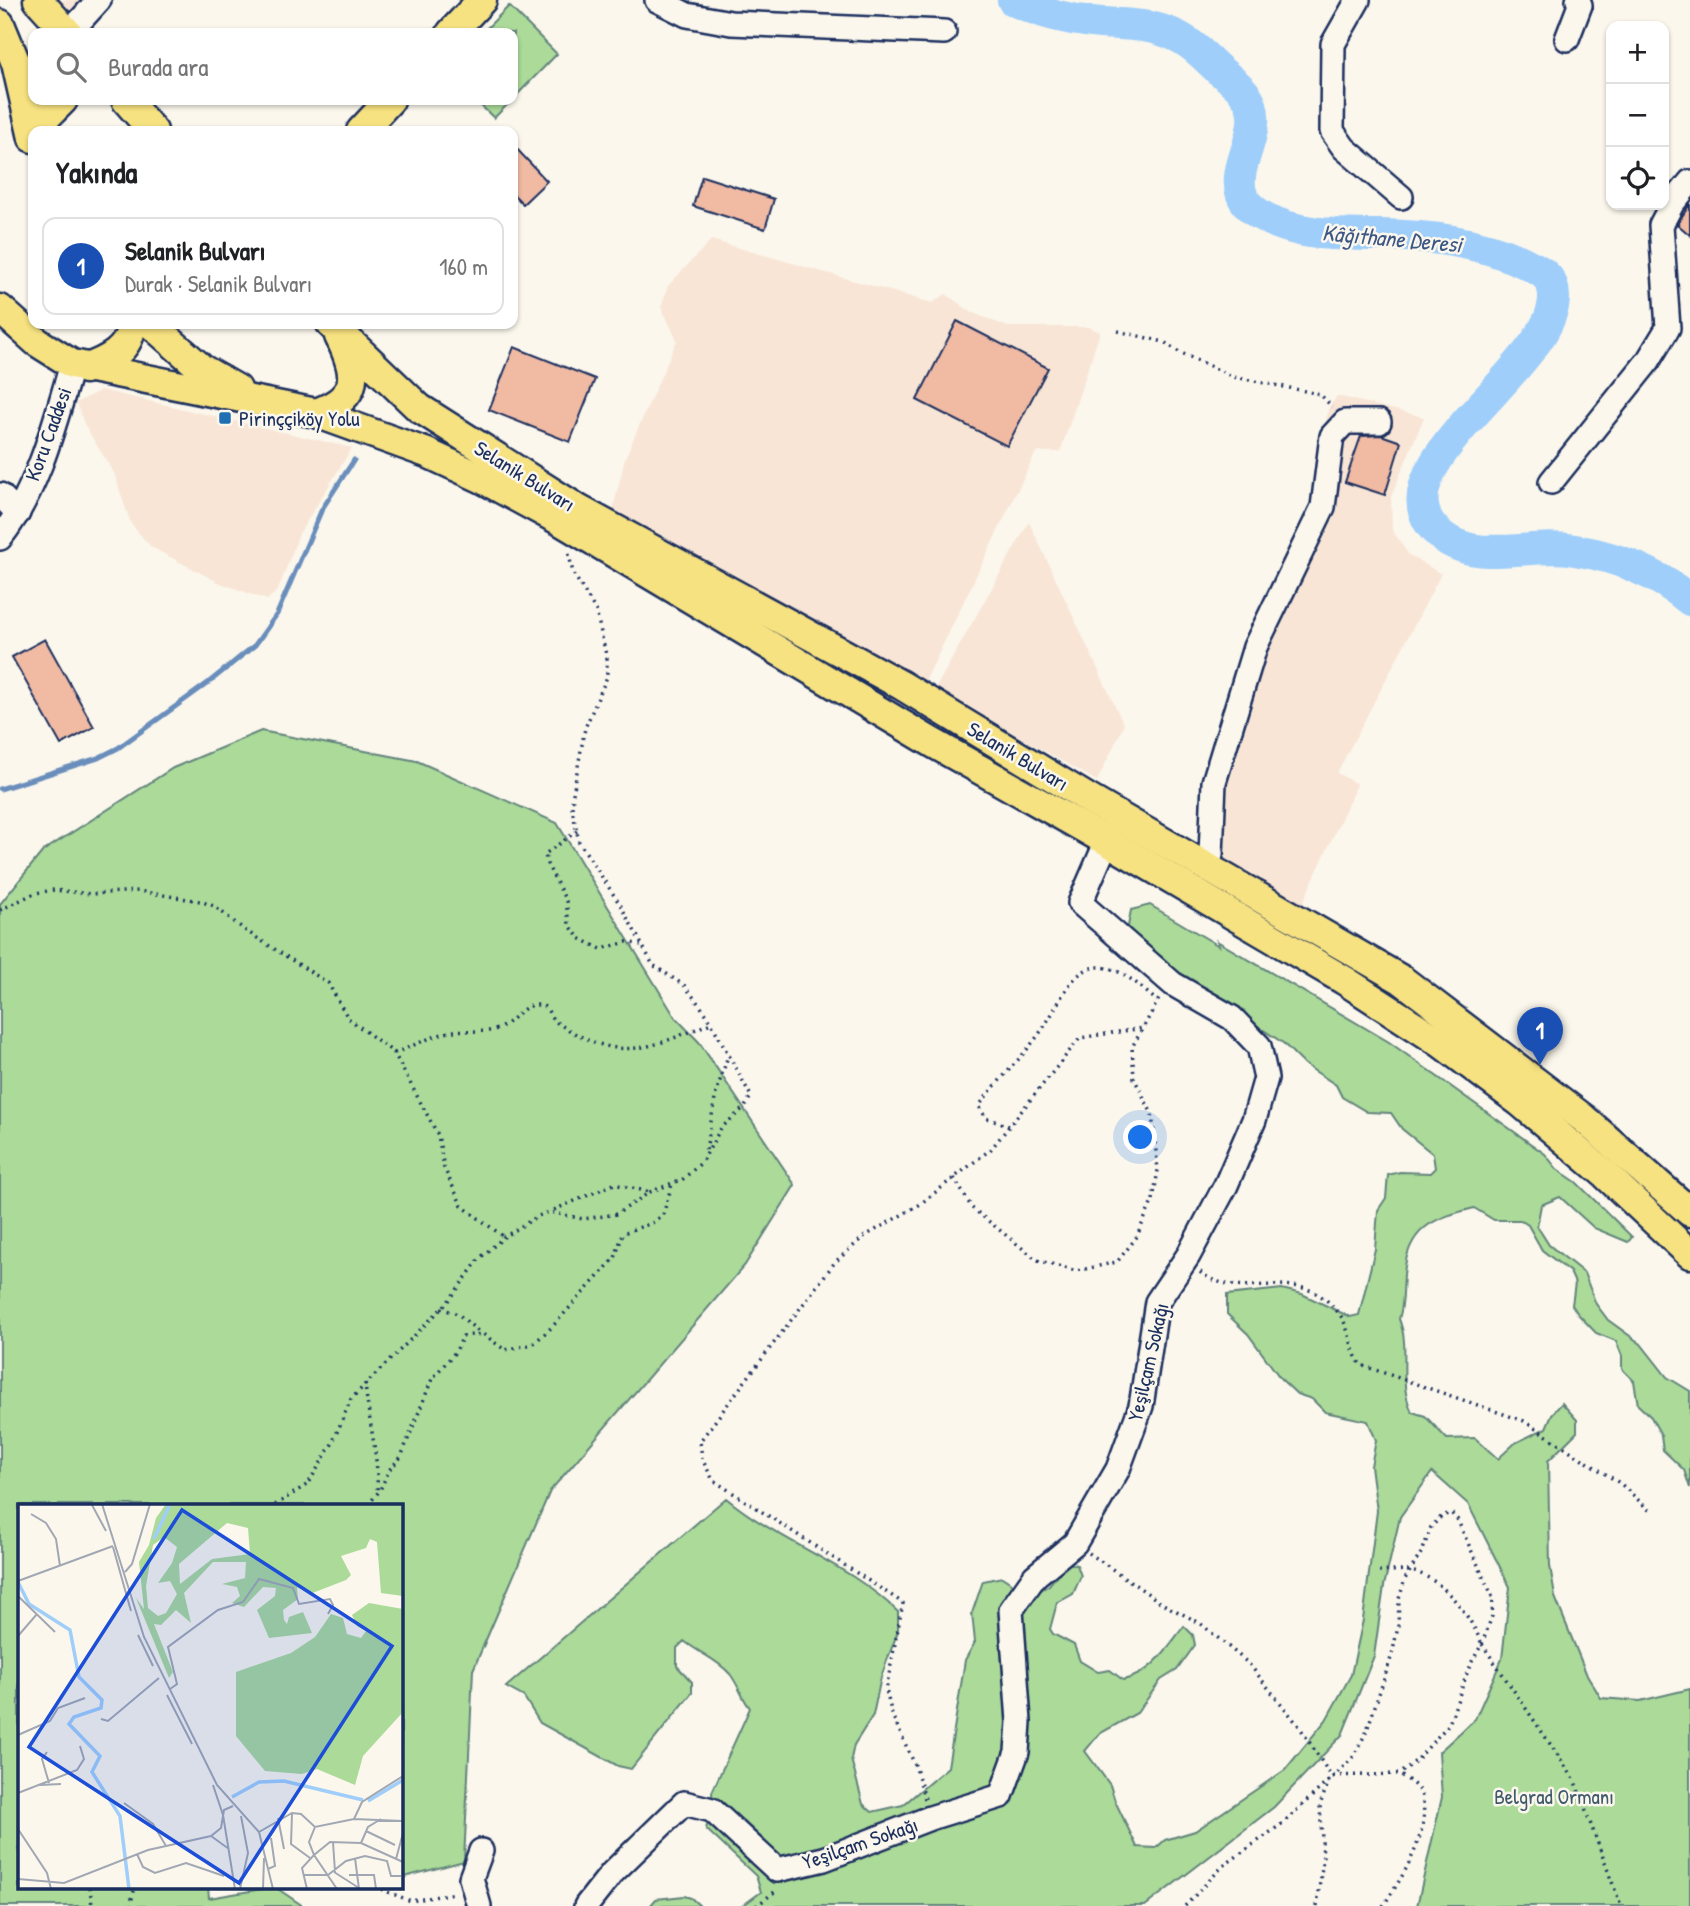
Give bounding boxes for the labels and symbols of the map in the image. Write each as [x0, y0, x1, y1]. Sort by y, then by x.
water label: Kâğıthane Deresi [1321, 216, 1465, 261]
street label: Koru Caddesi [18, 383, 78, 485]
place label: Pirinççiköy Yolu [239, 404, 360, 433]
marker: Pirinççiköy Yolu [217, 410, 233, 426]
street label: Selanik Bulvarı [469, 434, 581, 518]
street label: Selanik Bulvarı [962, 714, 1074, 798]
pin: 1 [1517, 1007, 1563, 1065]
your location [1123, 1120, 1157, 1154]
street label: Yeşilçam Sokağı [1120, 1300, 1176, 1424]
inset map [18, 1504, 402, 1888]
park label: Belgrad Ormanı [1494, 1782, 1614, 1811]
street label: Yeşilçam Sokağı [798, 1810, 922, 1876]

